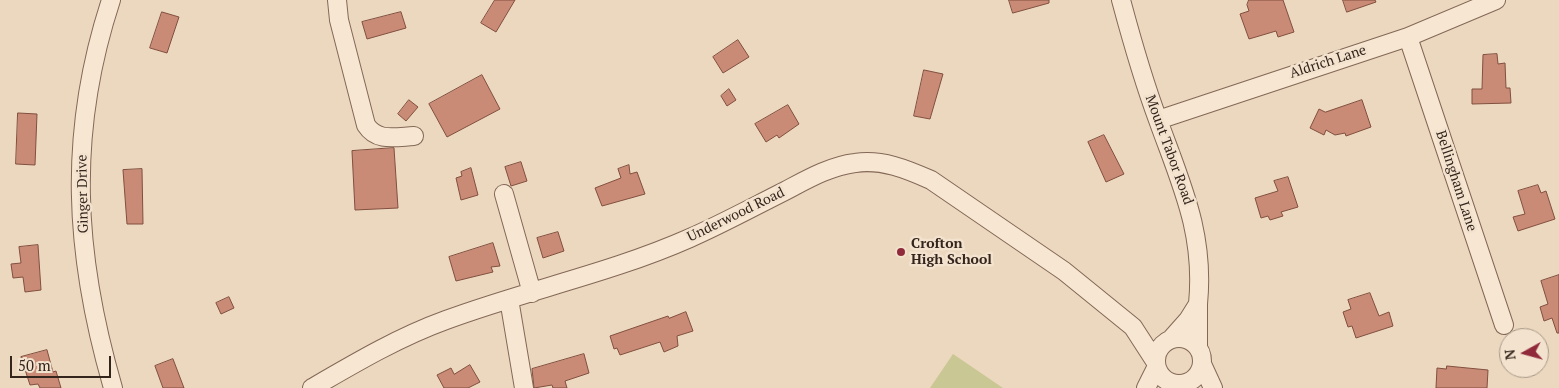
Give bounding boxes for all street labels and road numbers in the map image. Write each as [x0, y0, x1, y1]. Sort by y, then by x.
street label: Aldrich Lane [1288, 42, 1368, 82]
street label: Mount Tabor Road [1141, 93, 1197, 207]
street label: Bellingham Lane [1432, 129, 1480, 233]
street label: Ginger Drive [74, 154, 92, 234]
street label: Underwood Road [685, 184, 787, 246]

